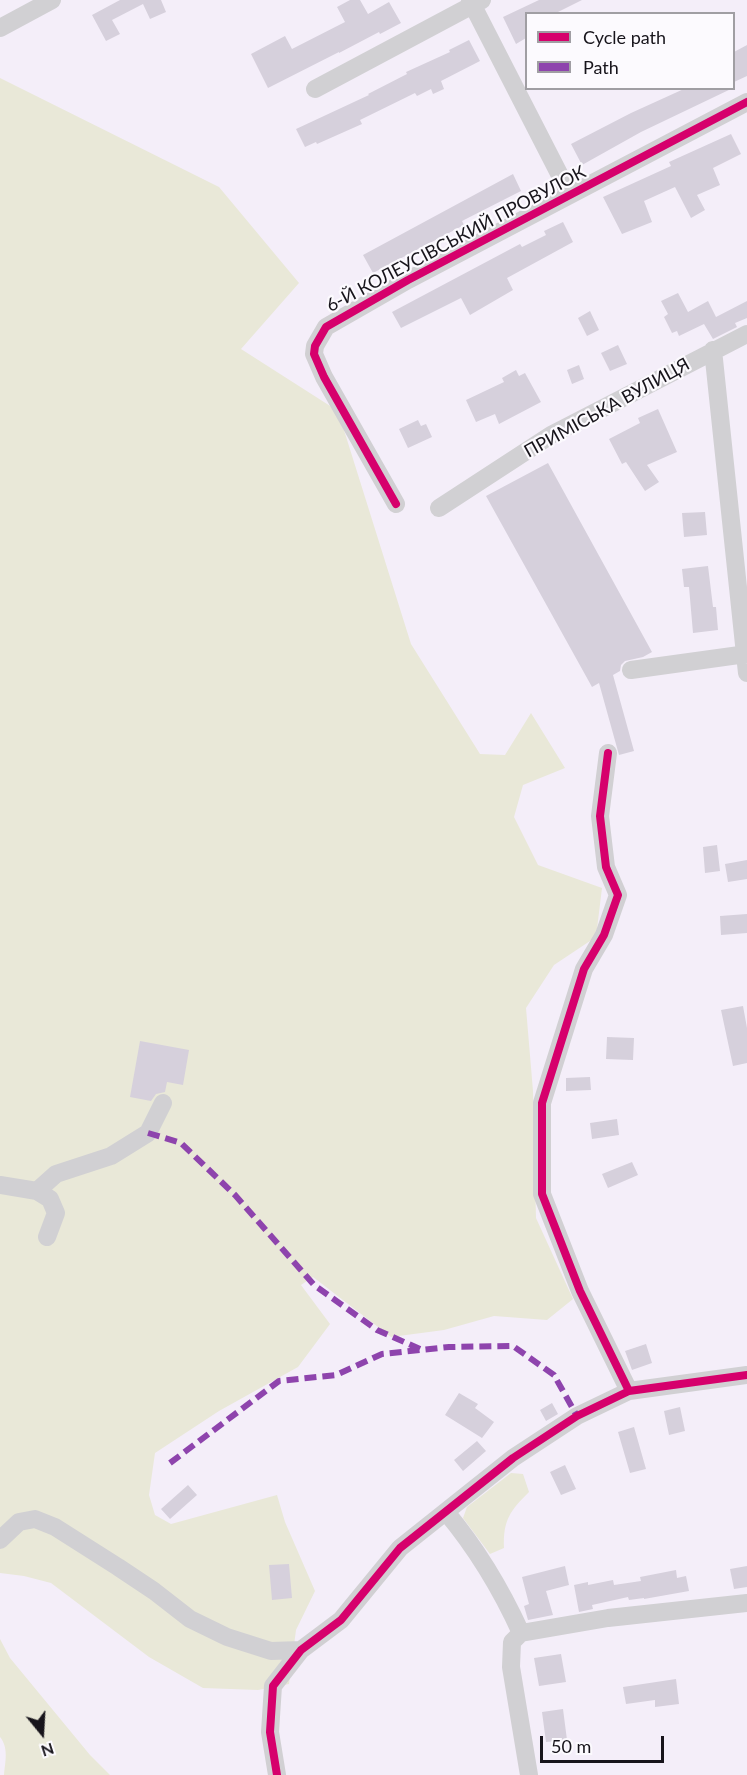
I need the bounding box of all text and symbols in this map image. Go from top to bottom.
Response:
legend [525,12,735,90]
text: Cycle path [583,26,666,48]
text: Path [583,56,619,78]
street label: 6-Й КОЛЕУСІВСЬКИЙ ПРОВУЛОК [323,161,589,317]
street label: ПРИМІСЬКА ВУЛИЦЯ [521,354,693,462]
north arrow [12,1703,72,1763]
scale bar [543,1724,668,1762]
text: 50 m [551,1735,591,1757]
text: N [39,1740,57,1762]

